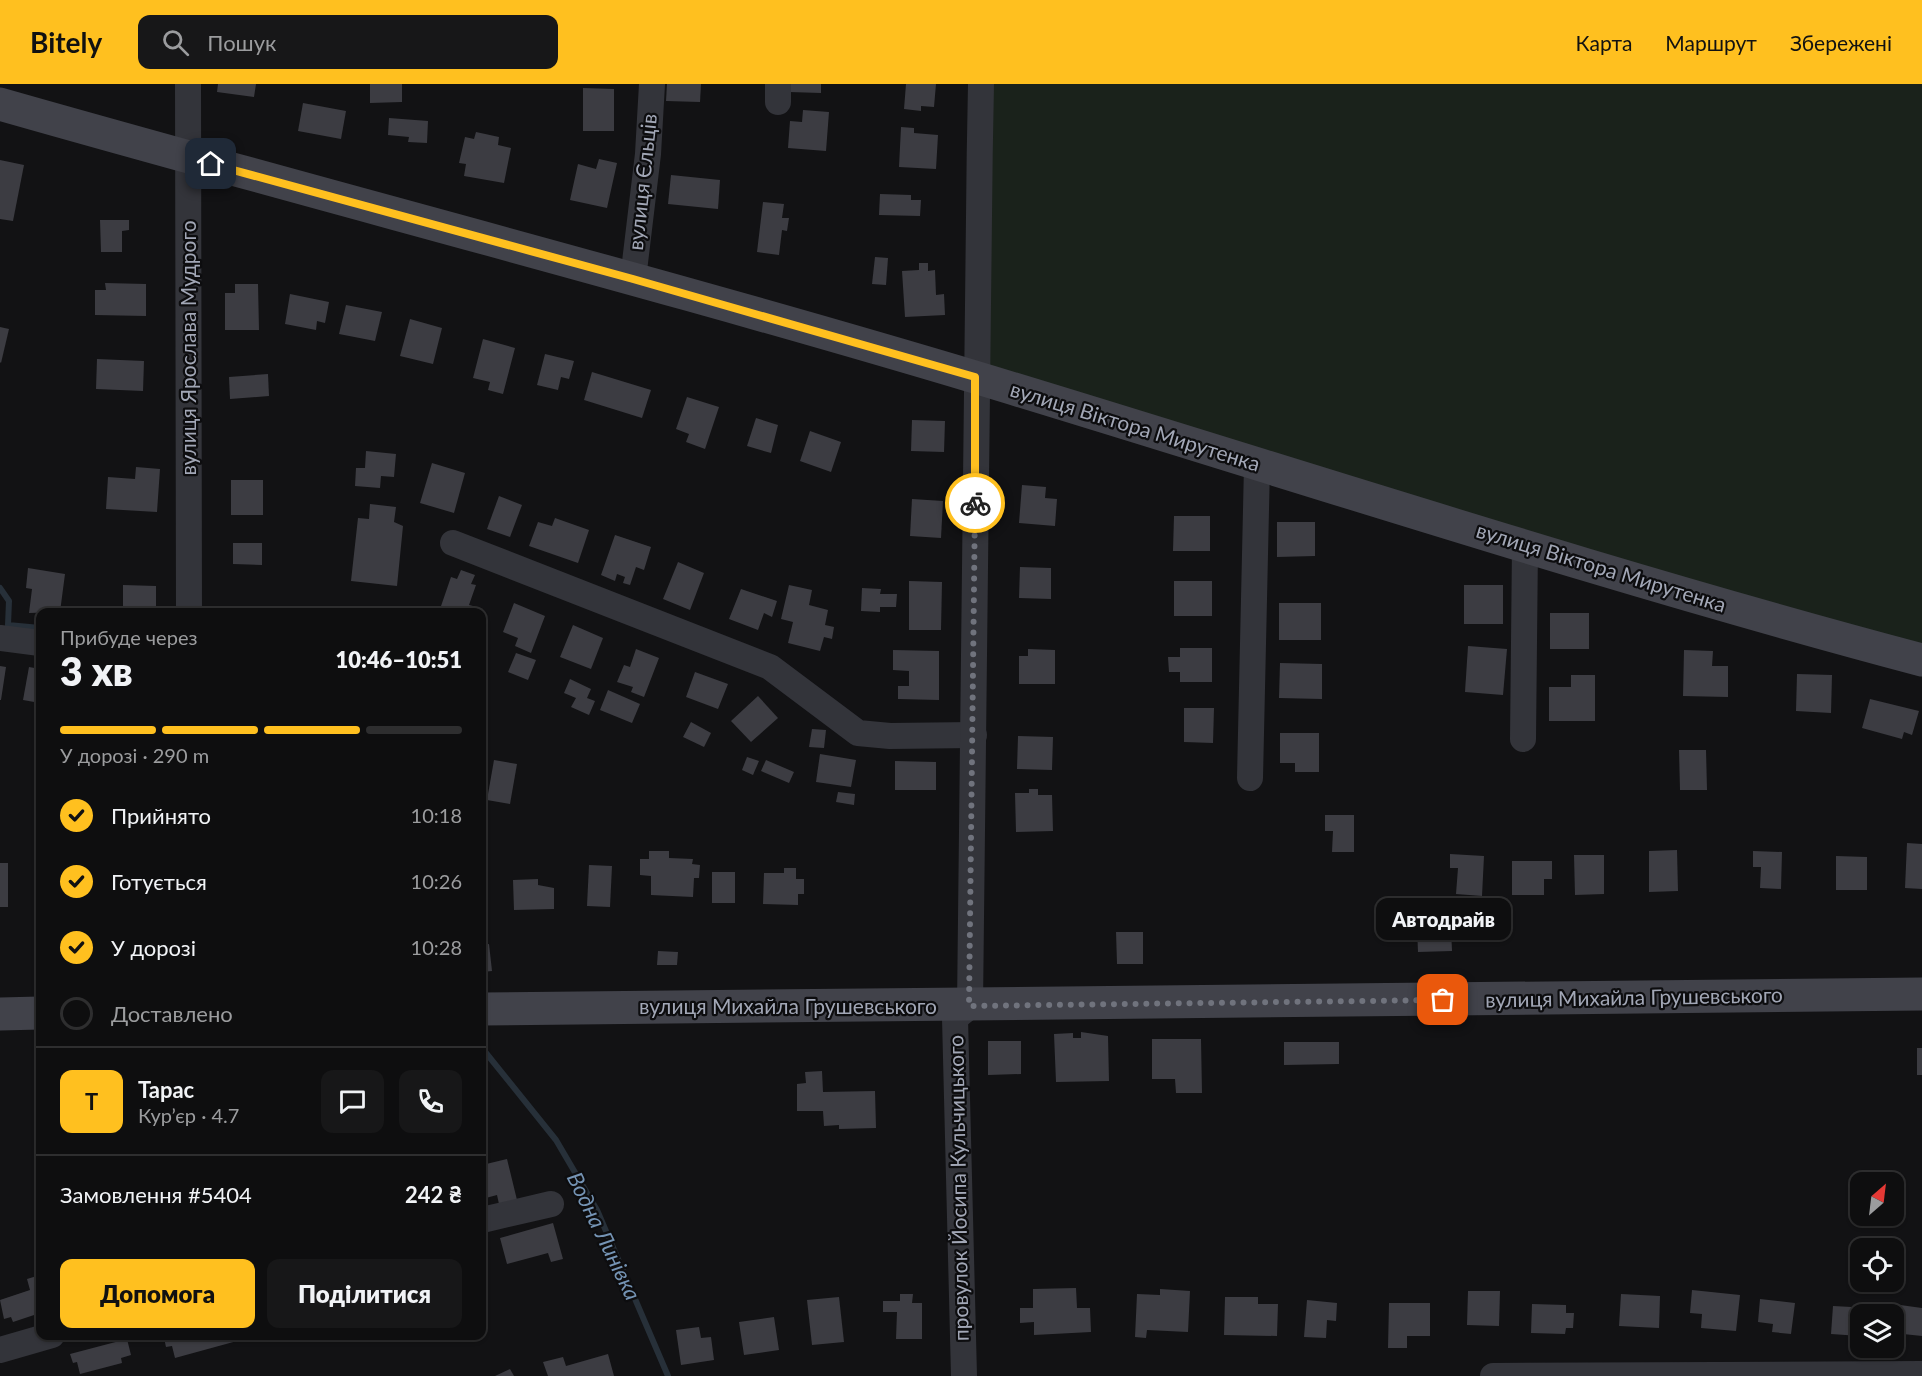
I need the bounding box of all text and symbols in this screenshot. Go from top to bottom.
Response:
search box [138,15,558,69]
text: Bitely [30,25,102,59]
icon: search [159,26,192,59]
text: Пошук [207,29,276,56]
text: Карта [1576,30,1632,55]
text: Маршрут [1665,30,1757,55]
text: Збережені [1790,30,1892,55]
street label: вулиця Єльців [622,112,661,252]
pin [185,138,236,189]
icon: home [194,147,227,180]
street label: вулиця Ярослава Мудрого [175,220,200,476]
street label: вулиця Віктора Мирутенка [1008,376,1263,476]
courier [945,473,1005,533]
icon: bike [959,487,992,520]
street label: вулиця Віктора Мирутенка [1474,517,1729,617]
text: Прибуде через [60,625,197,649]
text: 10:46–10:51 [336,646,462,673]
text: 3 хв [60,648,133,694]
text: У дорозі · 290 m [60,743,209,767]
icon: check [60,799,93,832]
text: Прийнято [111,802,211,829]
text: 10:18 [411,803,462,827]
icon: check [60,865,93,898]
text: Готується [111,868,207,895]
text: 10:26 [411,869,462,893]
callout: Автодрайв [1376,898,1510,940]
text: Автодрайв [1392,907,1495,931]
icon: check [60,931,93,964]
text: У дорозі [111,934,196,961]
text: 10:28 [411,935,462,959]
pin [1417,974,1468,1025]
street label: вулиця Михайла Грушевського [1485,981,1783,1012]
icon: bag [1426,983,1459,1016]
street label: вулиця Михайла Грушевського [639,993,937,1018]
text: Доставлено [111,1000,233,1027]
street label: провулок Йосипа Кульчицького [942,1035,973,1341]
button: chat [321,1070,384,1133]
button: phone [399,1070,462,1133]
text: Тарас [138,1076,194,1103]
text: Т [85,1088,98,1115]
text: Кур’єр · 4.7 [138,1103,239,1127]
water label: Водна Линівка [562,1167,647,1304]
north arrow [1850,1172,1904,1226]
map controls [1850,1172,1904,1358]
text: Замовлення #5404 [60,1181,252,1208]
text: 242 ₴ [405,1181,462,1208]
button: locate [1850,1238,1904,1292]
button: Допомога [60,1259,255,1328]
button: Поділитися [267,1259,462,1328]
button: layers [1850,1304,1904,1358]

